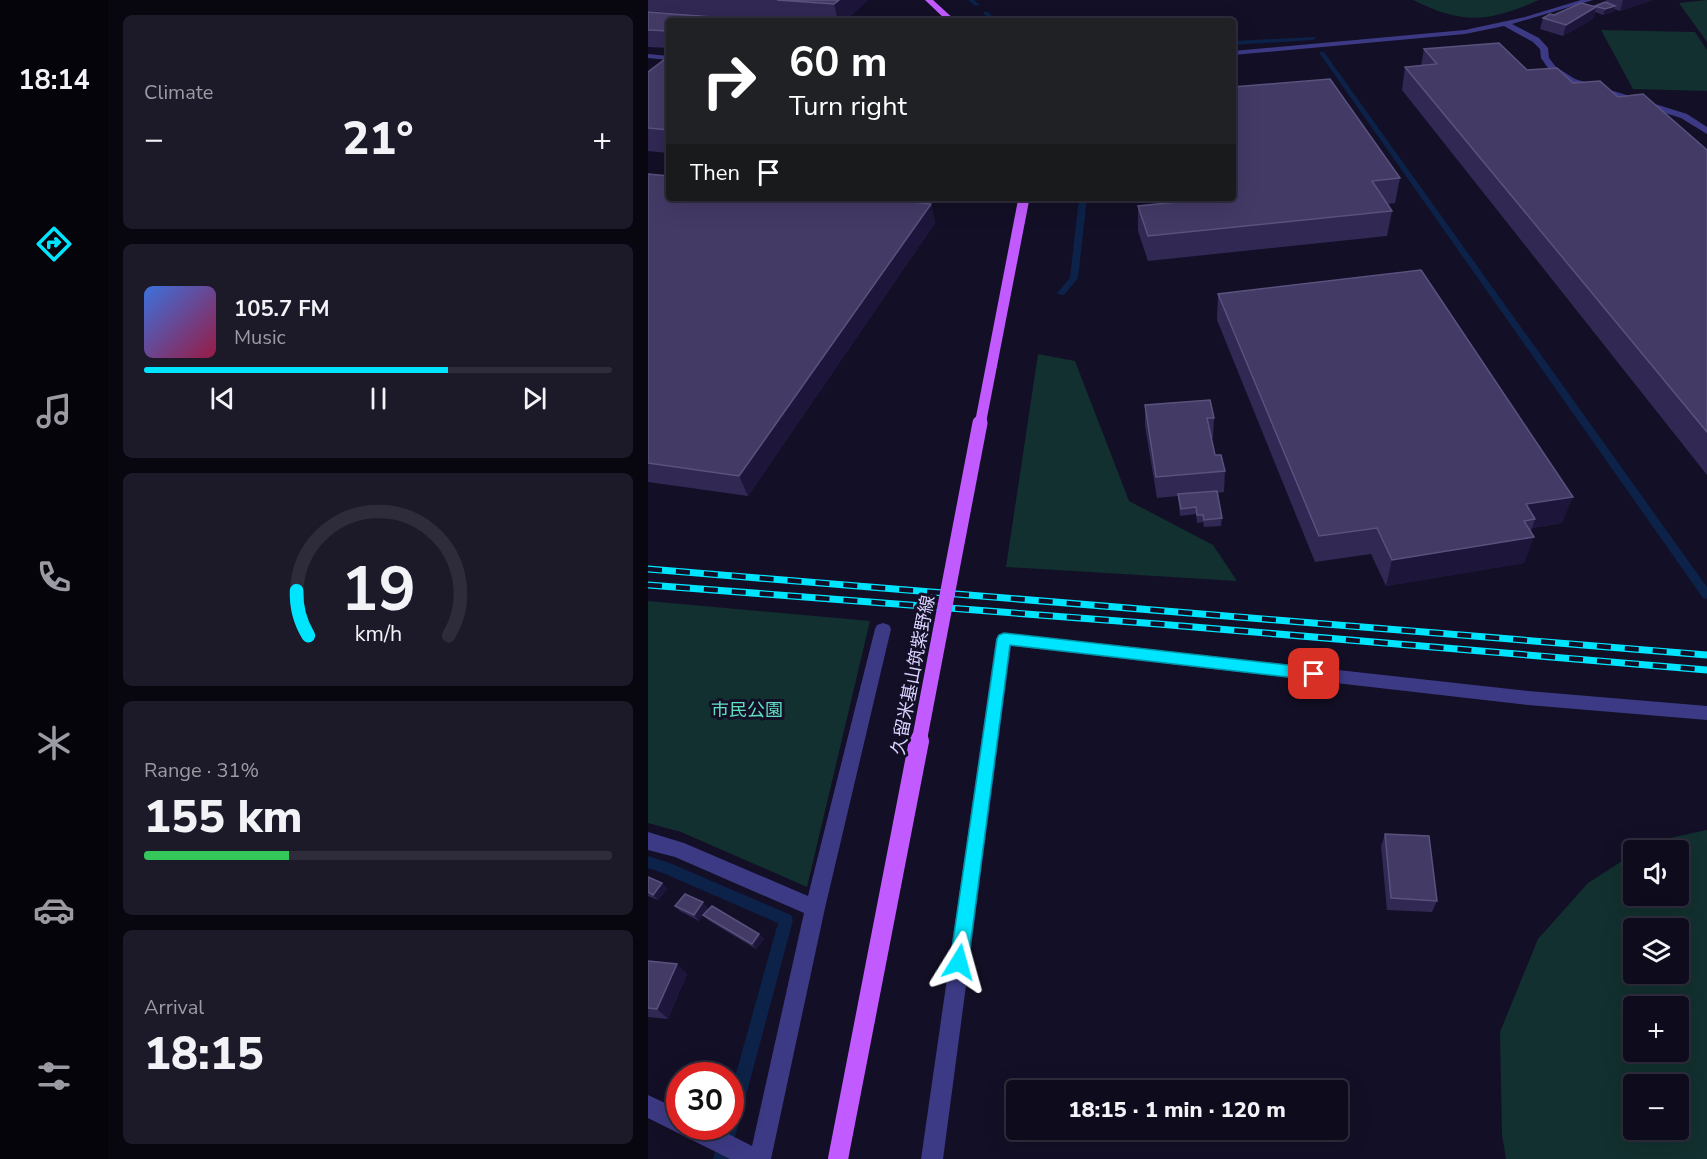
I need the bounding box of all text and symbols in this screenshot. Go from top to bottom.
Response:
text: 60 m [789,34,888,91]
icon: right [690,42,768,120]
text: 18:14 [18,62,90,99]
text: Climate [144,79,213,106]
text: Turn right [789,88,907,125]
text: 21° [342,109,414,170]
text: − [144,117,164,162]
text: + [592,117,612,162]
icon: arrive [752,156,785,189]
text: Then [690,158,740,188]
icon: directions [33,223,75,265]
text: 105.7 FM [234,294,330,324]
text: Music [234,324,286,351]
icon: previous [206,382,239,415]
icon: pause [362,382,395,415]
icon: next [518,382,551,415]
icon: music [33,390,75,432]
text: 19 [341,548,415,633]
icon: phone [33,556,75,598]
street label: 久留米基山筑紫野線 [886,593,940,757]
text: km/h [354,620,402,650]
pin [1288,648,1339,699]
icon: arrive [1297,657,1330,690]
park label: 市民公園 [711,698,783,722]
icon: climate [33,722,75,764]
text: Range · 31% [144,757,259,784]
text: 155 km [144,787,303,848]
map controls [1623,840,1689,1140]
button: sound [1623,840,1689,906]
icon: car [33,889,75,931]
button: layers [1623,918,1689,984]
position arrow [927,930,991,994]
text: Arrival [144,994,204,1021]
button: + [1623,996,1689,1062]
text: 18:15 [144,1024,264,1085]
icon: filters [33,1055,75,1097]
speed limit sign: 30 [666,1062,744,1140]
button: − [1623,1074,1689,1140]
text: 18:15 · 1 min · 120 m [1068,1095,1286,1125]

